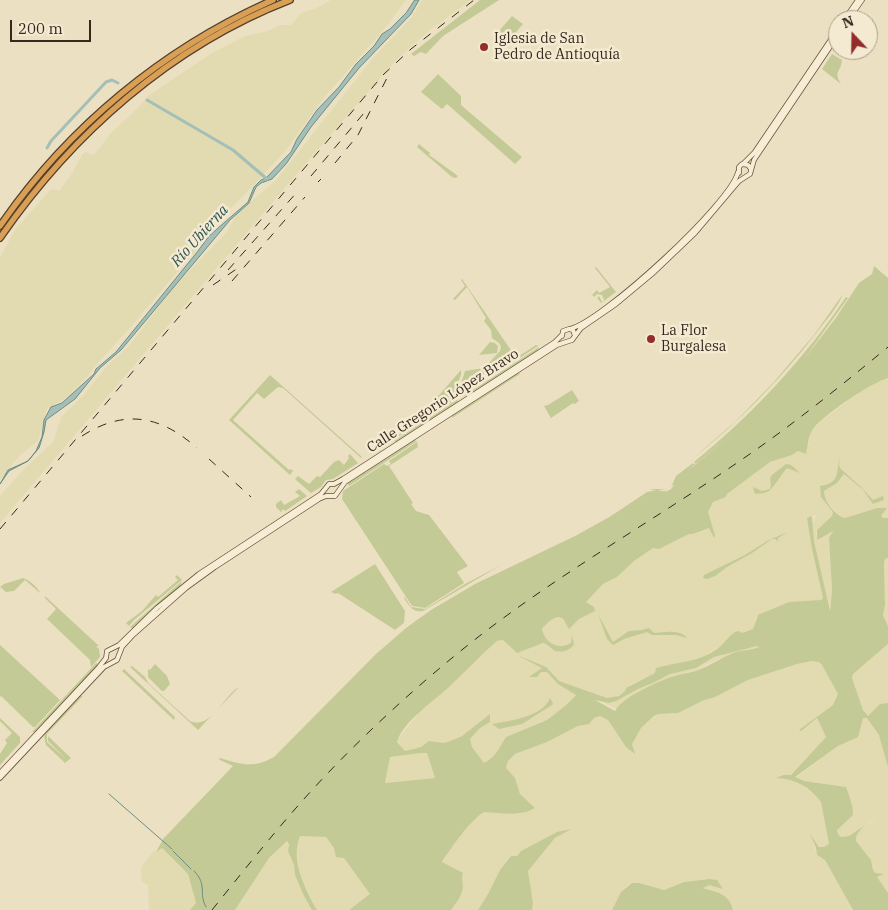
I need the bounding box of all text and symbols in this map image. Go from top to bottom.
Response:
scale bar [12,10,94,42]
north arrow [828,10,878,60]
text: N [840,12,856,32]
text: 200 m [18,19,63,38]
place label: Iglesia de San Pedro de Antioquía [494,31,620,64]
marker: Iglesia de San Pedro de Antioquía [478,41,490,53]
water label: Río Ubierna [168,201,232,271]
place label: La Flor Burgalesa [661,323,727,356]
marker: La Flor Burgalesa [645,333,657,345]
street label: Calle Gregorio López Bravo [364,346,522,456]

